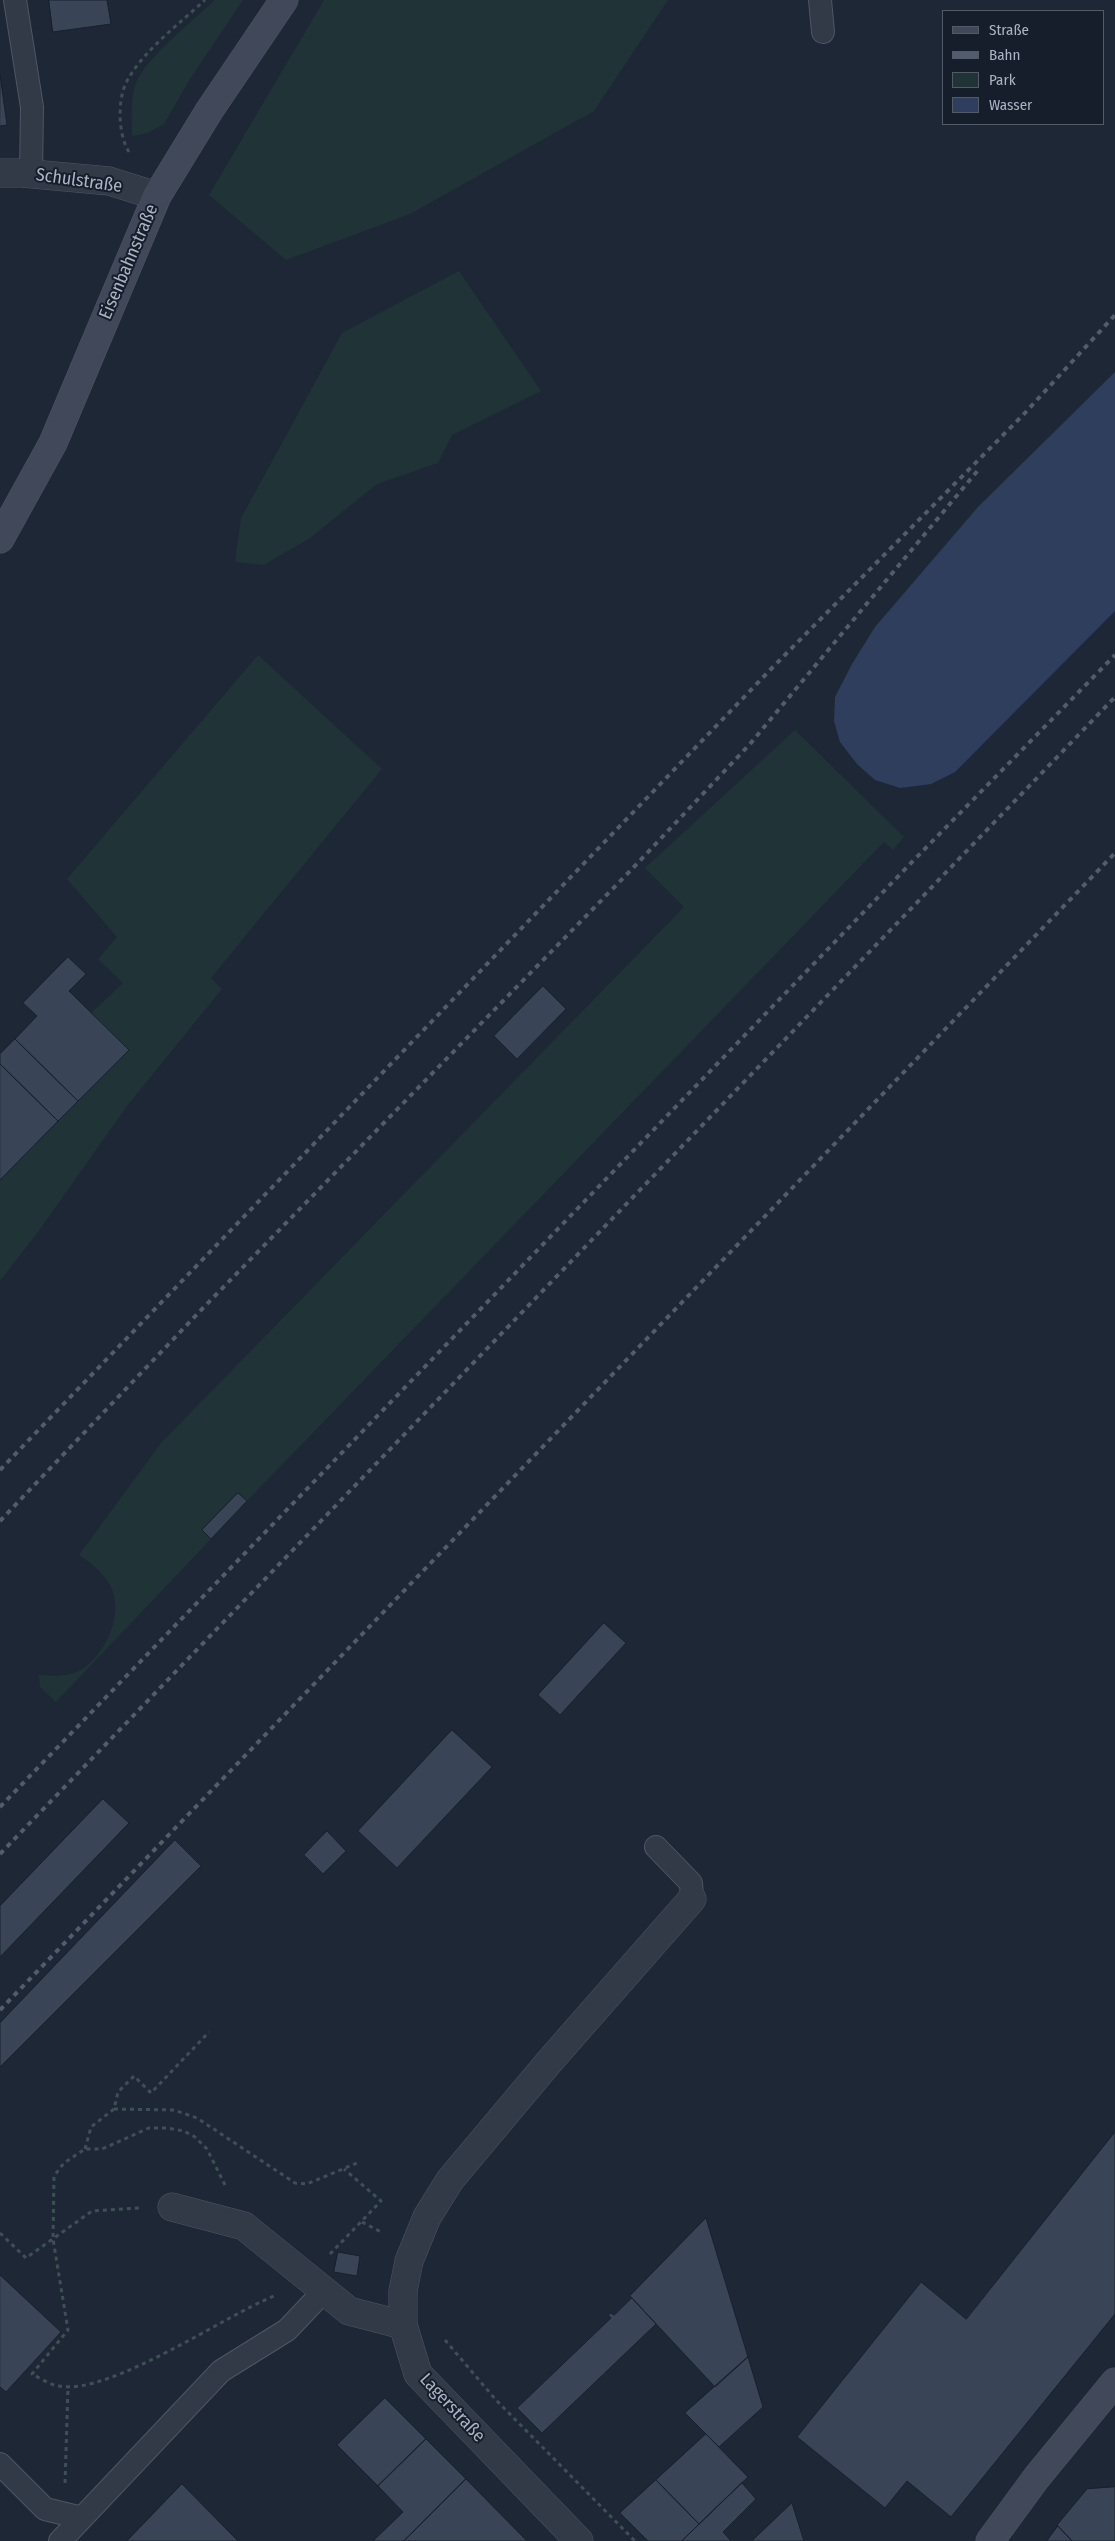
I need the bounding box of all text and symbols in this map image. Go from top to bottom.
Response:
legend [942,10,1105,125]
text: Straße [989,21,1029,39]
text: Bahn [989,46,1020,64]
text: Park [989,71,1016,89]
text: Wasser [989,96,1032,114]
street label: Schulstraße [34,164,124,198]
street label: Eisenbahnstraße [95,201,163,323]
street label: Lagerstraße [415,2369,489,2447]

